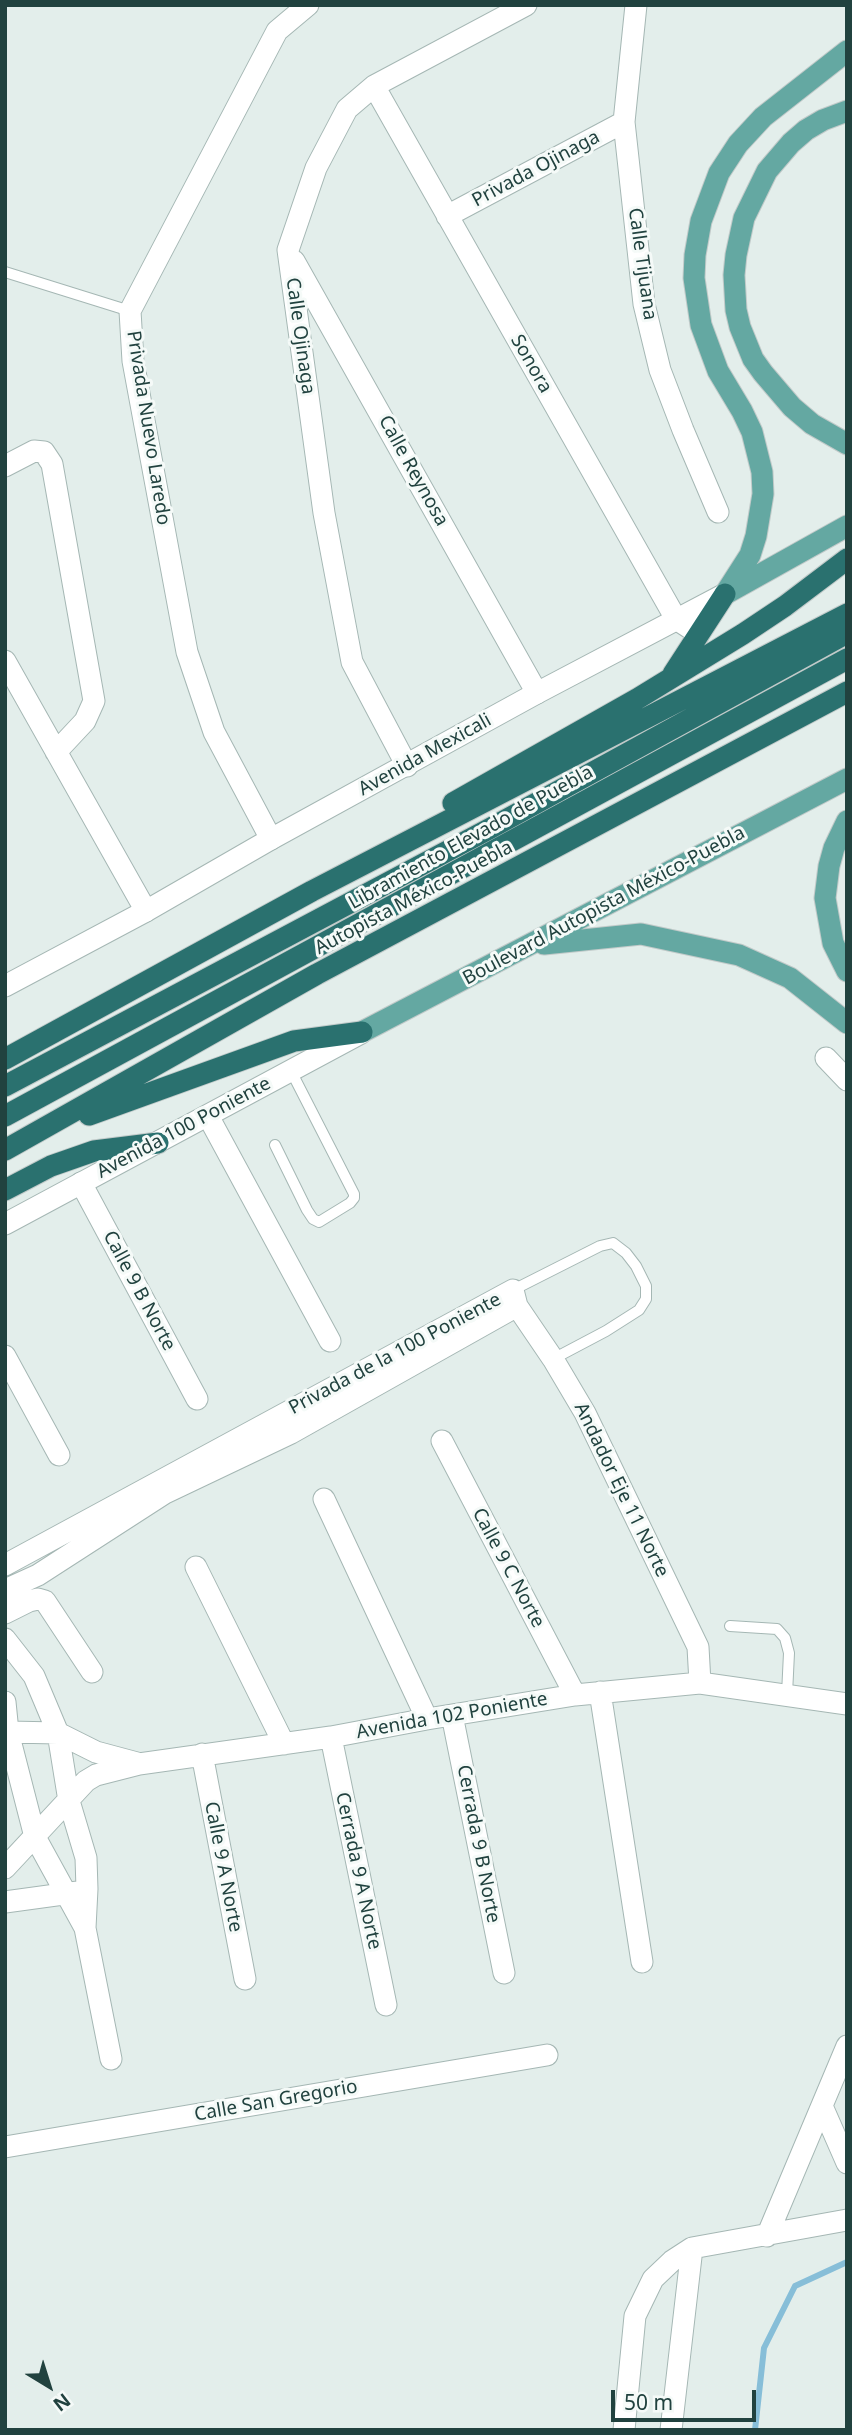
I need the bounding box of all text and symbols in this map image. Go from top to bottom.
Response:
street label: Privada Ojinaga [468,126,604,212]
street label: Calle Tijuana [623,206,661,322]
street label: Calle Ojinaga [281,276,319,396]
street label: Privada Nuevo Laredo [121,329,175,527]
street label: Sonora [505,331,557,397]
street label: Calle Reynosa [373,412,453,530]
street label: Avenida Mexicali [355,709,495,801]
street label: Libramiento Elevado de Puebla [345,761,597,915]
street label: Boulevard Autopista México-Puebla [459,822,749,990]
street label: Autopista México-Puebla [311,836,517,960]
street label: Avenida 100 Poniente [93,1072,275,1184]
street label: Calle 9 B Norte [98,1227,180,1355]
street label: Privada de la 100 Poniente [285,1288,505,1420]
street label: Andador Eje 11 Norte [569,1399,673,1581]
street label: Calle 9 C Norte [467,1504,549,1632]
street label: Avenida 102 Poniente [355,1688,549,1744]
street label: Cerrada 9 B Norte [452,1763,504,1925]
street label: Cerrada 9 A Norte [330,1790,386,1952]
street label: Calle 9 A Norte [199,1800,247,1934]
street label: Calle San Gregorio [193,2075,359,2127]
north arrow [14,2351,84,2421]
scale bar [614,2376,759,2420]
text: N [48,2388,76,2418]
text: 50 m [624,2388,673,2416]

